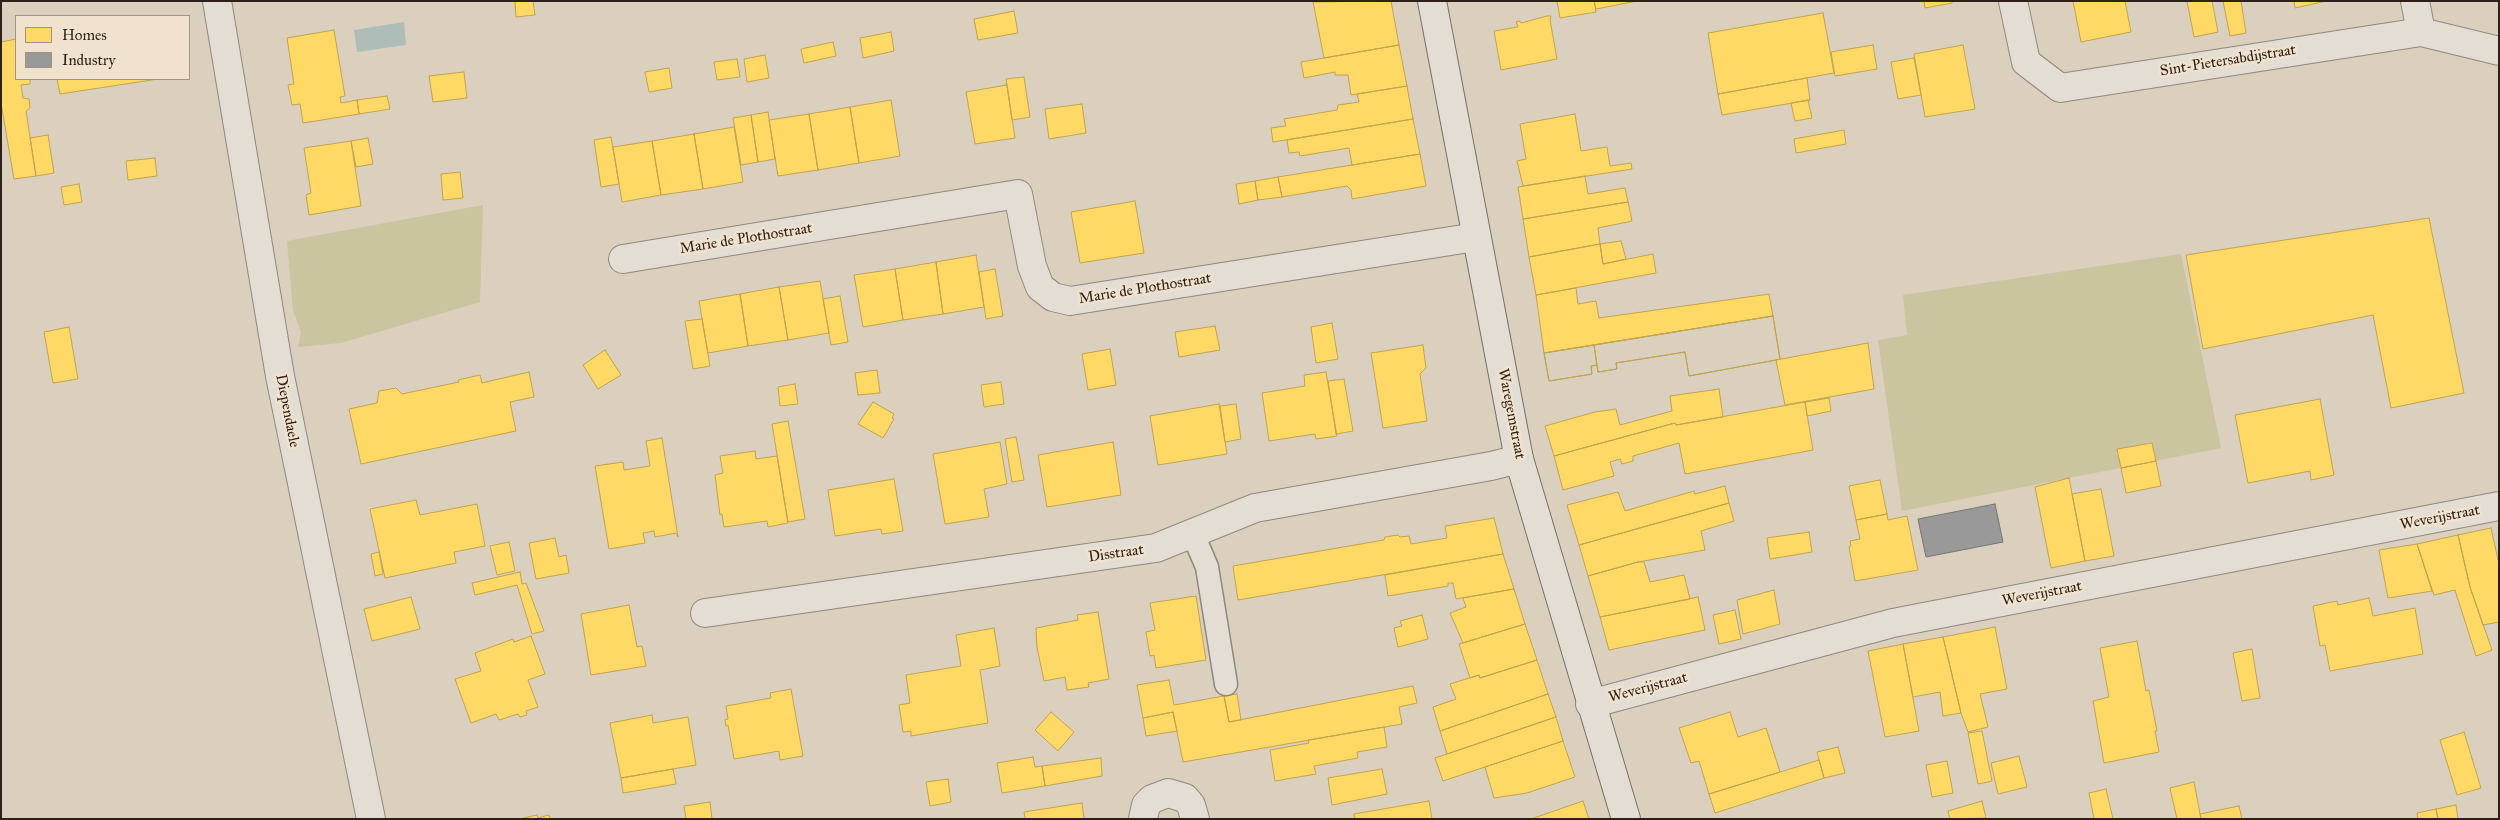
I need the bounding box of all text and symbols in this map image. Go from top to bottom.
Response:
legend [15,15,190,80]
text: Homes [62,26,107,44]
street label: Sint-Pietersabdijstraat [2159,41,2297,81]
text: Industry [62,51,116,69]
street label: Marie de Plothostraat [678,220,814,258]
street label: Marie de Plothostraat [1077,270,1213,308]
street label: Waregemstraat [1493,367,1529,461]
street label: Diependaele [271,373,303,449]
street label: Weverijstraat [2399,501,2481,535]
street label: Disstraat [1087,541,1145,567]
street label: Weverijstraat [2001,577,2083,611]
street label: Weverijstraat [1607,669,1689,707]

